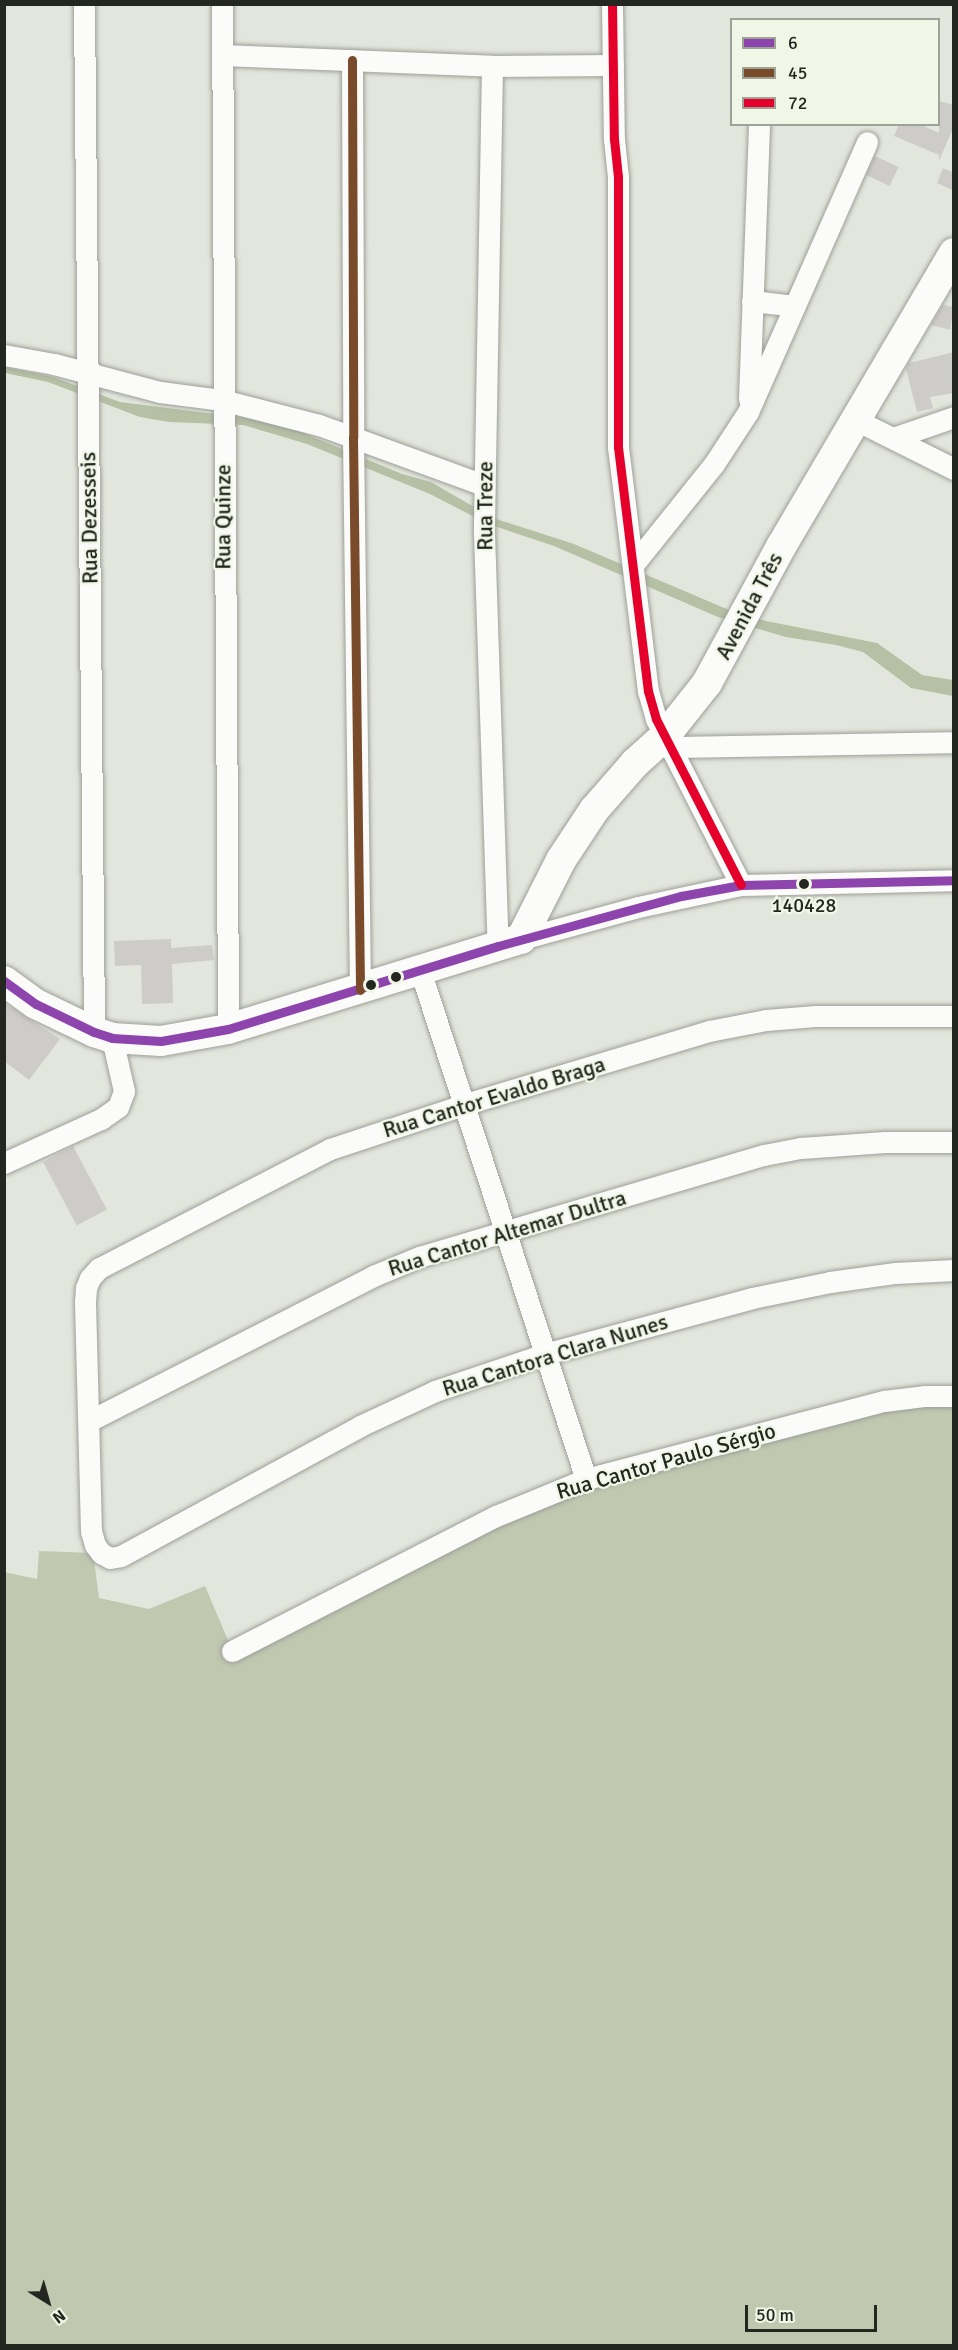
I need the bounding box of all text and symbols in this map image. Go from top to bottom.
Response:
legend [730,18,940,126]
text: 6 [788,32,798,54]
text: 45 [788,62,807,84]
text: 72 [788,92,807,114]
street label: Rua Dezesseis [75,452,103,584]
street label: Rua Treze [472,461,498,551]
street label: Rua Quinze [210,464,236,570]
street label: Avenida Três [710,548,788,664]
marker: 140428 [798,878,810,890]
place label: 140428 [772,893,836,917]
unlabelled marker [390,971,402,983]
unlabelled marker [365,979,377,991]
street label: Rua Cantor Evaldo Braga [380,1051,608,1143]
street label: Rua Cantor Altemar Dultra [385,1184,629,1282]
street label: Rua Cantora Clara Nunes [439,1308,671,1402]
street label: Rua Cantor Paulo Sérgio [553,1417,779,1505]
north arrow [18,2272,78,2332]
scale bar [748,2293,880,2331]
text: 50 m [756,2304,794,2326]
text: N [48,2305,69,2328]

